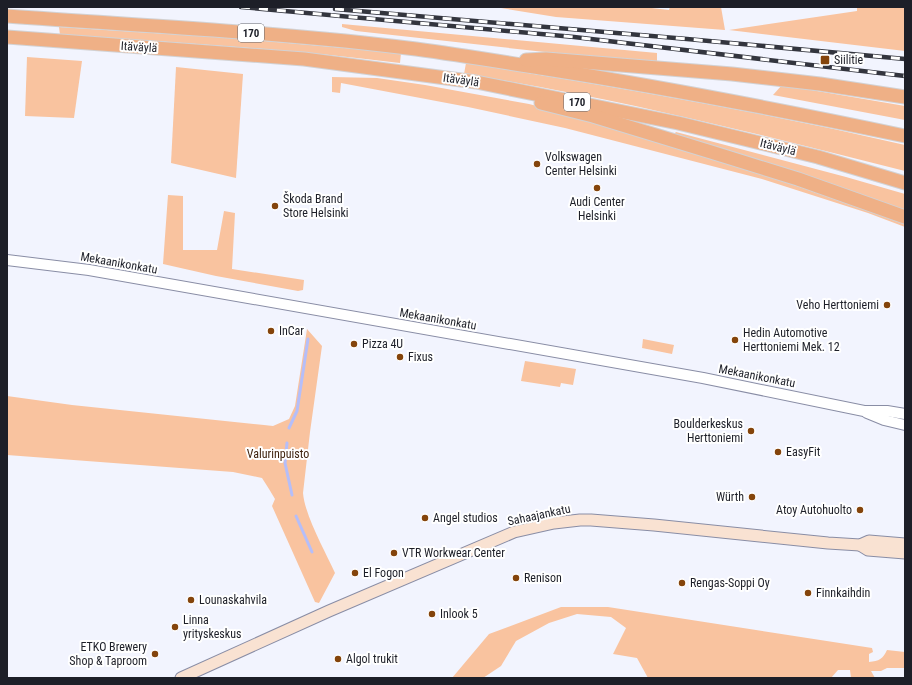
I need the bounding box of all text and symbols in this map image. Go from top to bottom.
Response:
road number: 170 [238,24,264,42]
street label: Itäväylä [120,39,158,55]
place label: Siilitie [834,53,864,67]
marker: Siilitie [819,54,831,66]
street label: Itäväylä [442,71,480,90]
road number: 170 [564,93,590,111]
street label: Itäväylä [759,136,798,158]
place label: Volkswagen Center Helsinki [545,150,617,178]
marker: Volkswagen Center Helsinki [532,159,542,169]
marker: Audi Center Helsinki [592,183,602,193]
place label: Škoda Brand Store Helsinki [283,191,349,220]
place label: Audi Center Helsinki [569,195,625,223]
marker: Škoda Brand Store Helsinki [270,201,280,211]
street label: Mekaanikonkatu [79,249,159,277]
place label: Veho Herttoniemi [796,298,879,312]
marker: Veho Herttoniemi [882,300,892,310]
street label: Mekaanikonkatu [398,305,478,333]
place label: InCar [279,324,304,338]
marker: InCar [266,326,276,336]
place label: Hedin Automotive Herttoniemi Mek. 12 [743,326,840,354]
marker: Hedin Automotive Herttoniemi Mek. 12 [730,335,740,345]
place label: Pizza 4U [362,337,403,351]
marker: Pizza 4U [349,339,359,349]
place label: Fixus [408,350,433,364]
marker: Fixus [395,352,405,362]
street label: Mekaanikonkatu [717,362,797,390]
place label: Boulderkeskus Herttoniemi [674,417,743,445]
marker: Boulderkeskus Herttoniemi [746,426,756,436]
place label: EasyFit [786,445,821,459]
park label: Valurinpuisto [247,447,309,461]
marker: EasyFit [773,447,783,457]
place label: Würth [716,490,744,504]
marker: Würth [747,492,757,502]
street label: Sahaajankatu [506,501,572,529]
place label: Atoy Autohuolto [776,503,852,517]
marker: Atoy Autohuolto [855,505,865,515]
place label: Angel studios [433,511,498,525]
marker: Angel studios [420,513,430,523]
place label: VTR Workwear Center [402,546,505,560]
marker: VTR Workwear Center [389,548,399,558]
place label: El Fogon [363,566,404,580]
marker: El Fogon [350,568,360,578]
place label: Renison [524,571,562,585]
marker: Renison [511,573,521,583]
place label: Rengas-Soppi Oy [690,576,770,590]
marker: Rengas-Soppi Oy [677,578,687,588]
place label: Finnkaihdin [816,586,871,600]
marker: Finnkaihdin [803,588,813,598]
place label: Lounaskahvila [199,593,267,607]
marker: Lounaskahvila [186,595,196,605]
place label: Inlook 5 [440,607,478,621]
marker: Inlook 5 [427,609,437,619]
place label: Linna yrityskeskus [183,613,242,641]
marker: Linna yrityskeskus [170,622,180,632]
place label: ETKO Brewery Shop & Taproom [69,640,147,668]
marker: ETKO Brewery Shop & Taproom [150,649,160,659]
place label: Algol trukit [346,652,398,666]
marker: Algol trukit [333,654,343,664]

